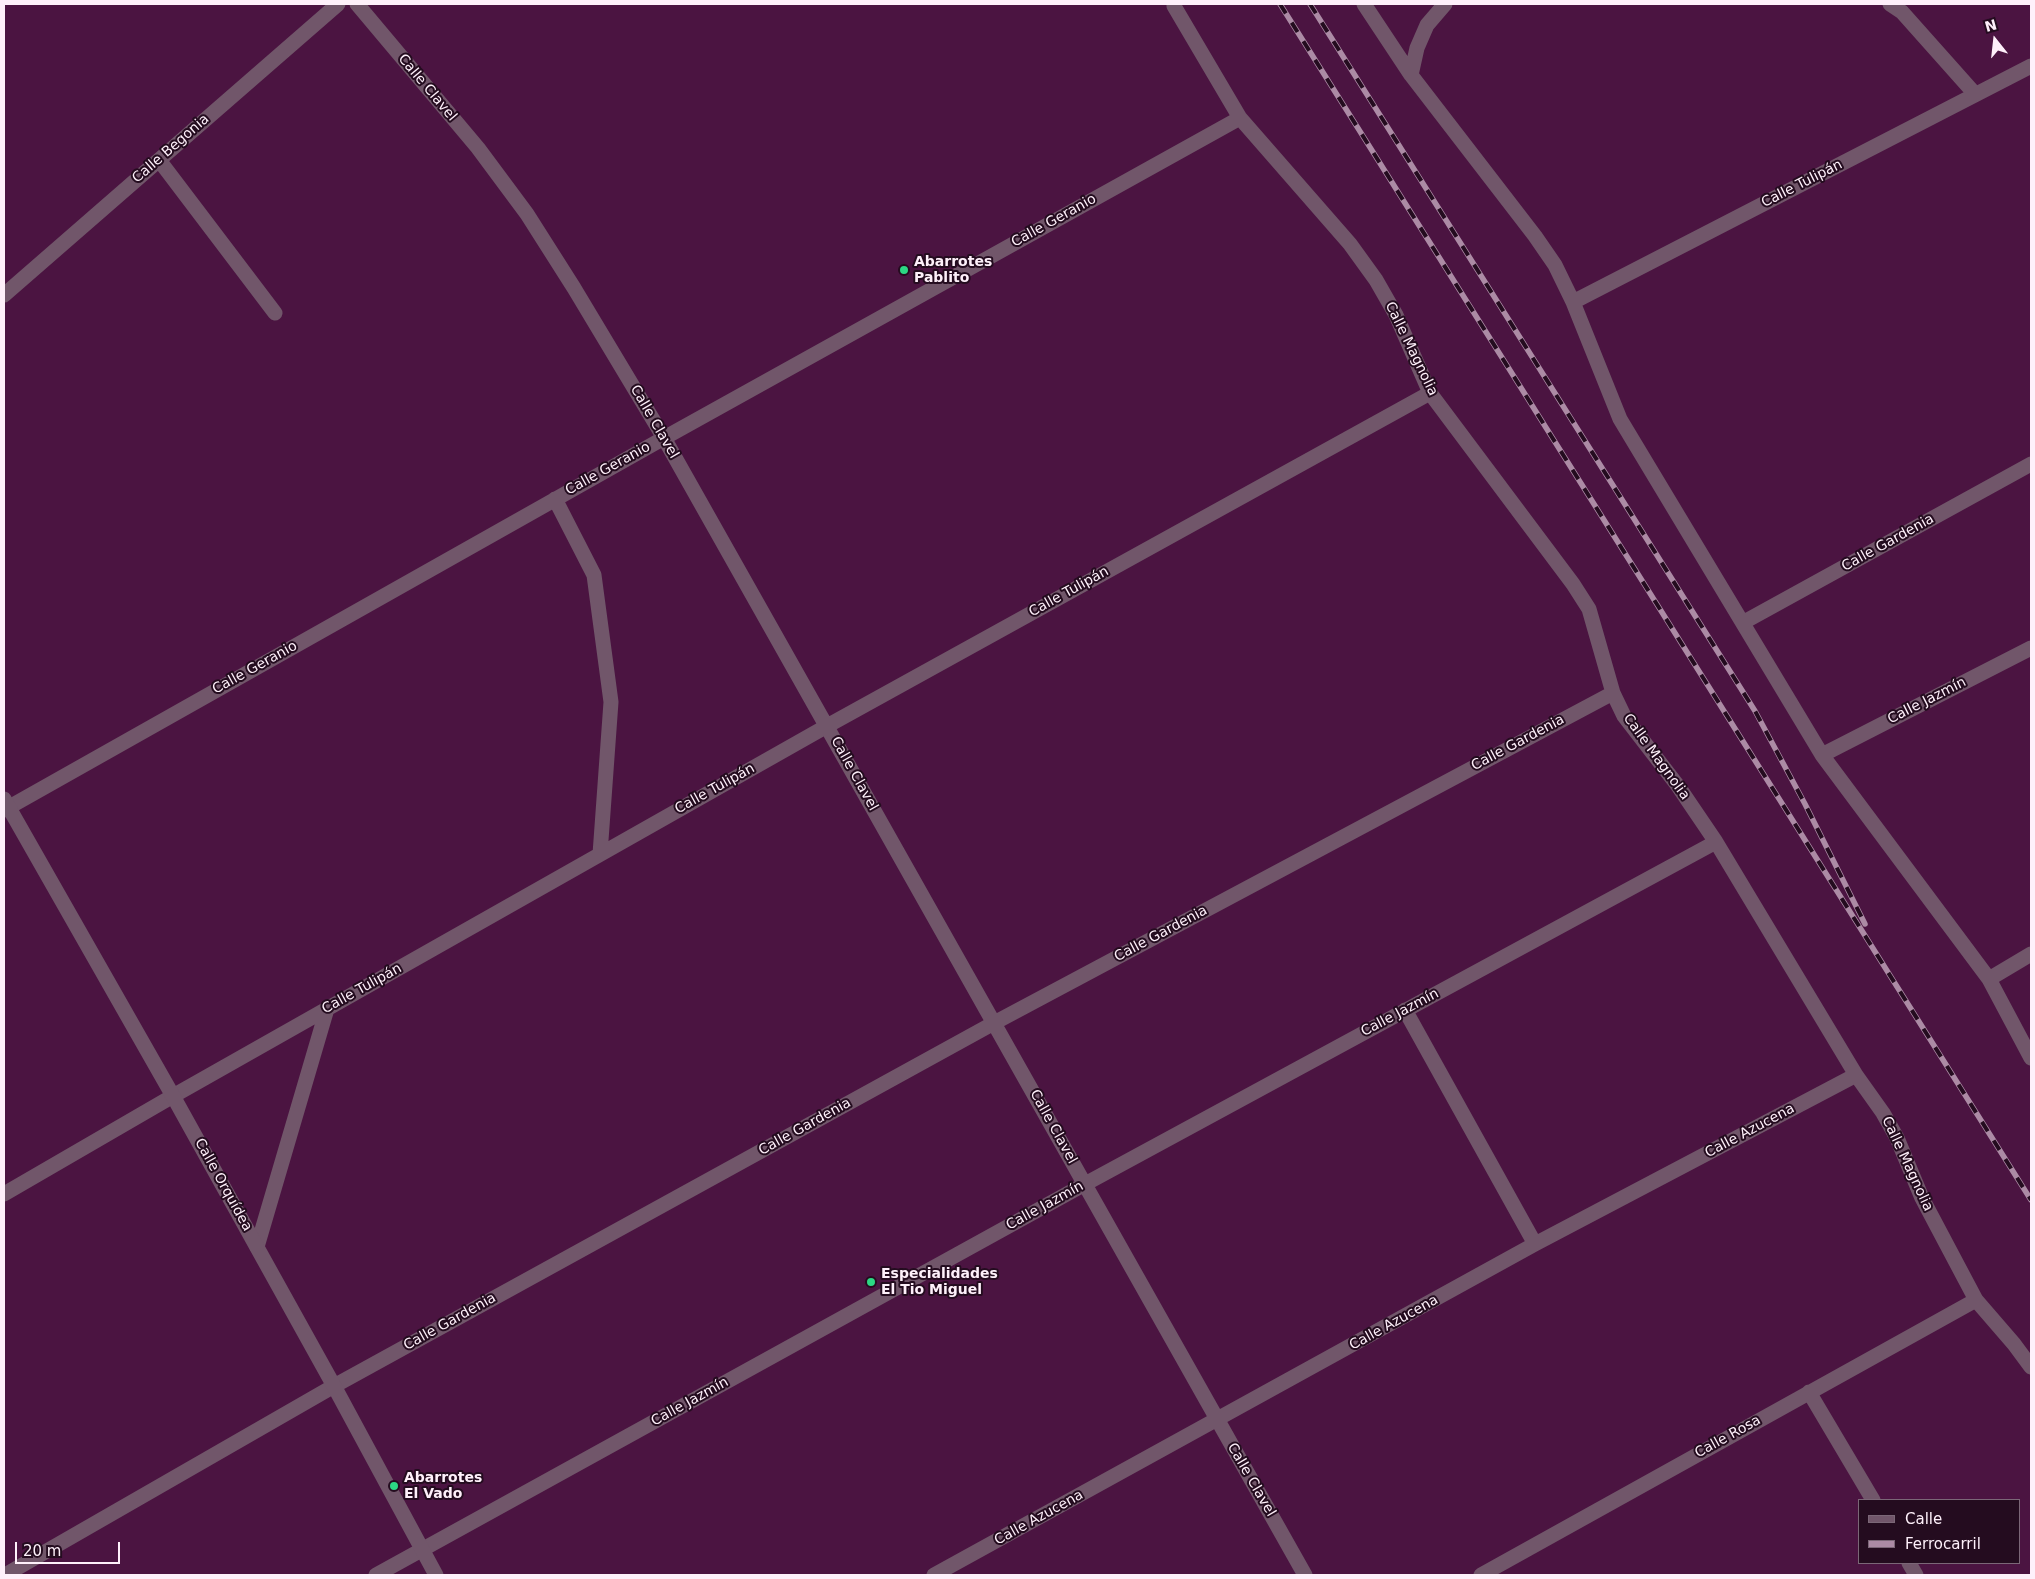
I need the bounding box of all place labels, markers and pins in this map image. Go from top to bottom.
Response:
place label: Abarrotes Pablito [914,254,992,286]
marker: Abarrotes Pablito [898,264,910,276]
place label: Especialidades El Tio Miguel [881,1266,998,1298]
marker: Especialidades El Tio Miguel [865,1276,877,1288]
place label: Abarrotes El Vado [404,1470,482,1502]
marker: Abarrotes El Vado [388,1480,400,1492]

